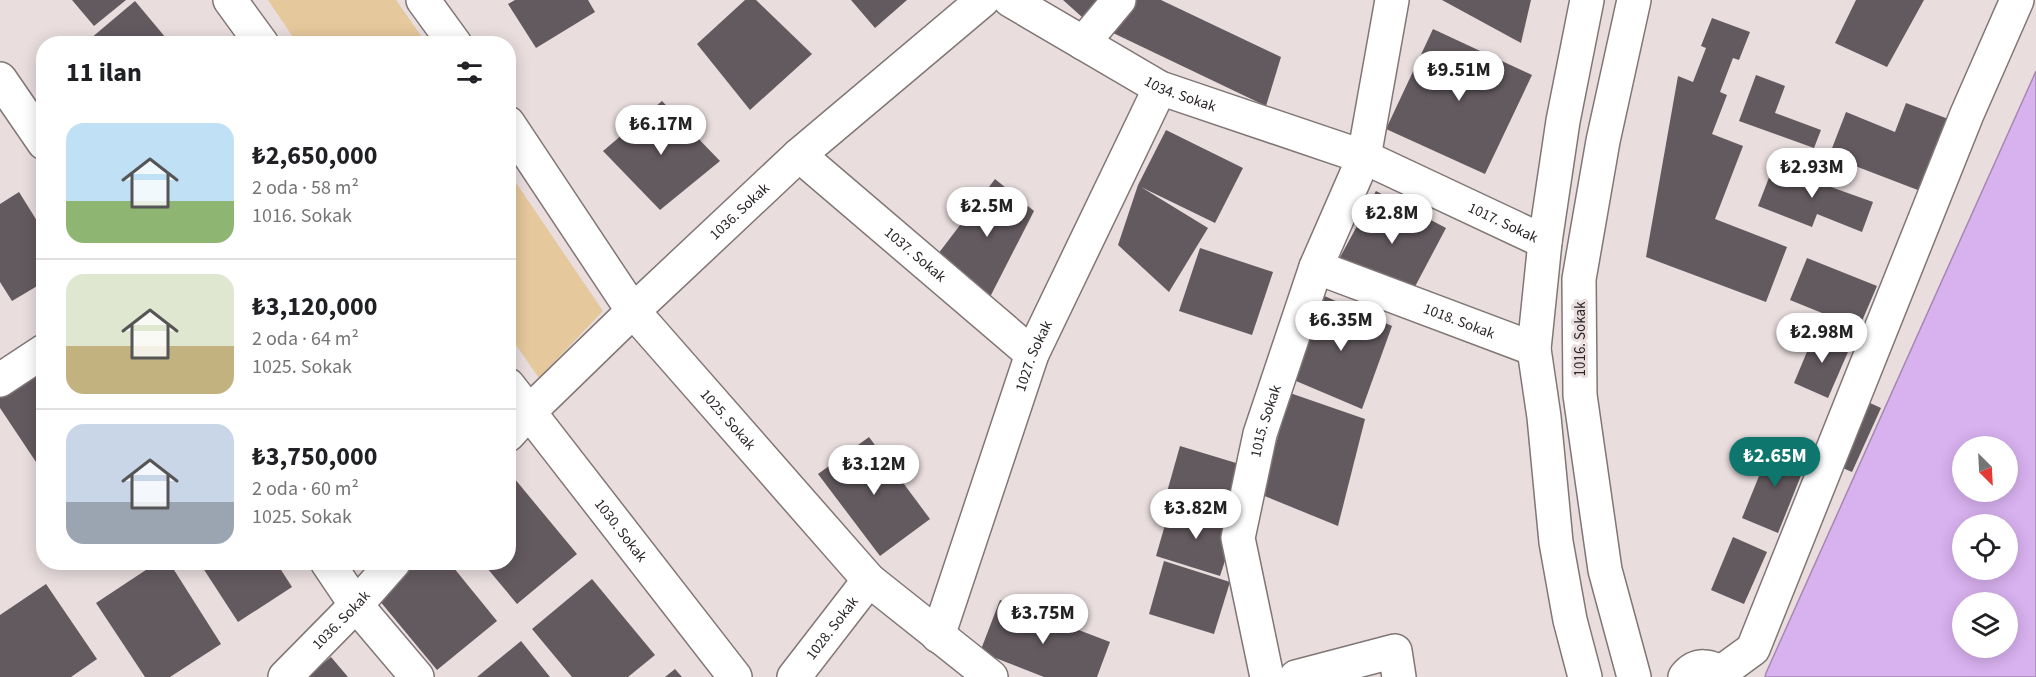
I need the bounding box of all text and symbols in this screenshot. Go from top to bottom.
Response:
pin: ₺9.51M [1410,51,1508,102]
text: 11 ilan [66,54,142,91]
icon: filters [453,56,486,89]
text: ₺9.51M [1427,56,1491,84]
street label: 1034. Sokak [1141,71,1219,117]
pin: ₺6.17M [612,105,710,156]
text: ₺6.17M [629,110,693,138]
text: ₺2,650,000 [252,137,377,174]
icon: home [114,147,186,219]
pin: ₺2.93M [1763,148,1861,199]
text: ₺2.93M [1780,153,1844,181]
text: 2 oda · 58 m² [252,174,359,202]
street label: 1036. Sokak [705,177,774,244]
pin: ₺2.5M [945,187,1029,238]
text: ₺2.5M [961,192,1013,220]
pin: ₺2.8M [1350,194,1434,245]
street label: 1017. Sokak [1465,197,1542,248]
text: ₺2.8M [1366,199,1418,227]
text: 1016. Sokak [252,202,352,230]
street label: 1037. Sokak [880,222,951,287]
text: ₺3,120,000 [252,288,377,325]
icon: home [114,298,186,370]
street label: 1018. Sokak [1420,298,1499,344]
pin: ₺6.35M [1292,301,1390,352]
street label: 1016. Sokak [1570,301,1591,376]
text: ₺6.35M [1309,306,1373,334]
pin: ₺2.98M [1773,313,1871,364]
street label: 1027. Sokak [1010,316,1057,394]
text: ₺2.98M [1790,318,1854,346]
text: 2 oda · 64 m² [252,325,359,353]
text: 1025. Sokak [252,353,352,381]
street label: 1015. Sokak [1245,382,1286,459]
street label: 1025. Sokak [695,384,761,455]
north arrow [1952,436,2018,502]
map controls [1952,436,2018,658]
pin: ₺2.65M [1726,437,1824,488]
text: ₺3,750,000 [252,438,377,475]
text: ₺2.65M [1743,442,1807,470]
pin: ₺3.12M [825,445,923,496]
icon: home [114,448,186,520]
text: ₺3.12M [842,450,906,478]
text: 2 oda · 60 m² [252,475,359,503]
pin: ₺3.82M [1147,489,1245,540]
street label: 1030. Sokak [590,494,653,567]
text: ₺3.82M [1164,494,1228,522]
text: 1025. Sokak [252,503,352,531]
button: locate [1952,514,2018,580]
street label: 1036. Sokak [307,585,375,654]
street label: 1028. Sokak [801,591,864,664]
button: layers [1952,592,2018,658]
pin: ₺3.75M [994,594,1092,645]
text: ₺3.75M [1011,599,1075,627]

